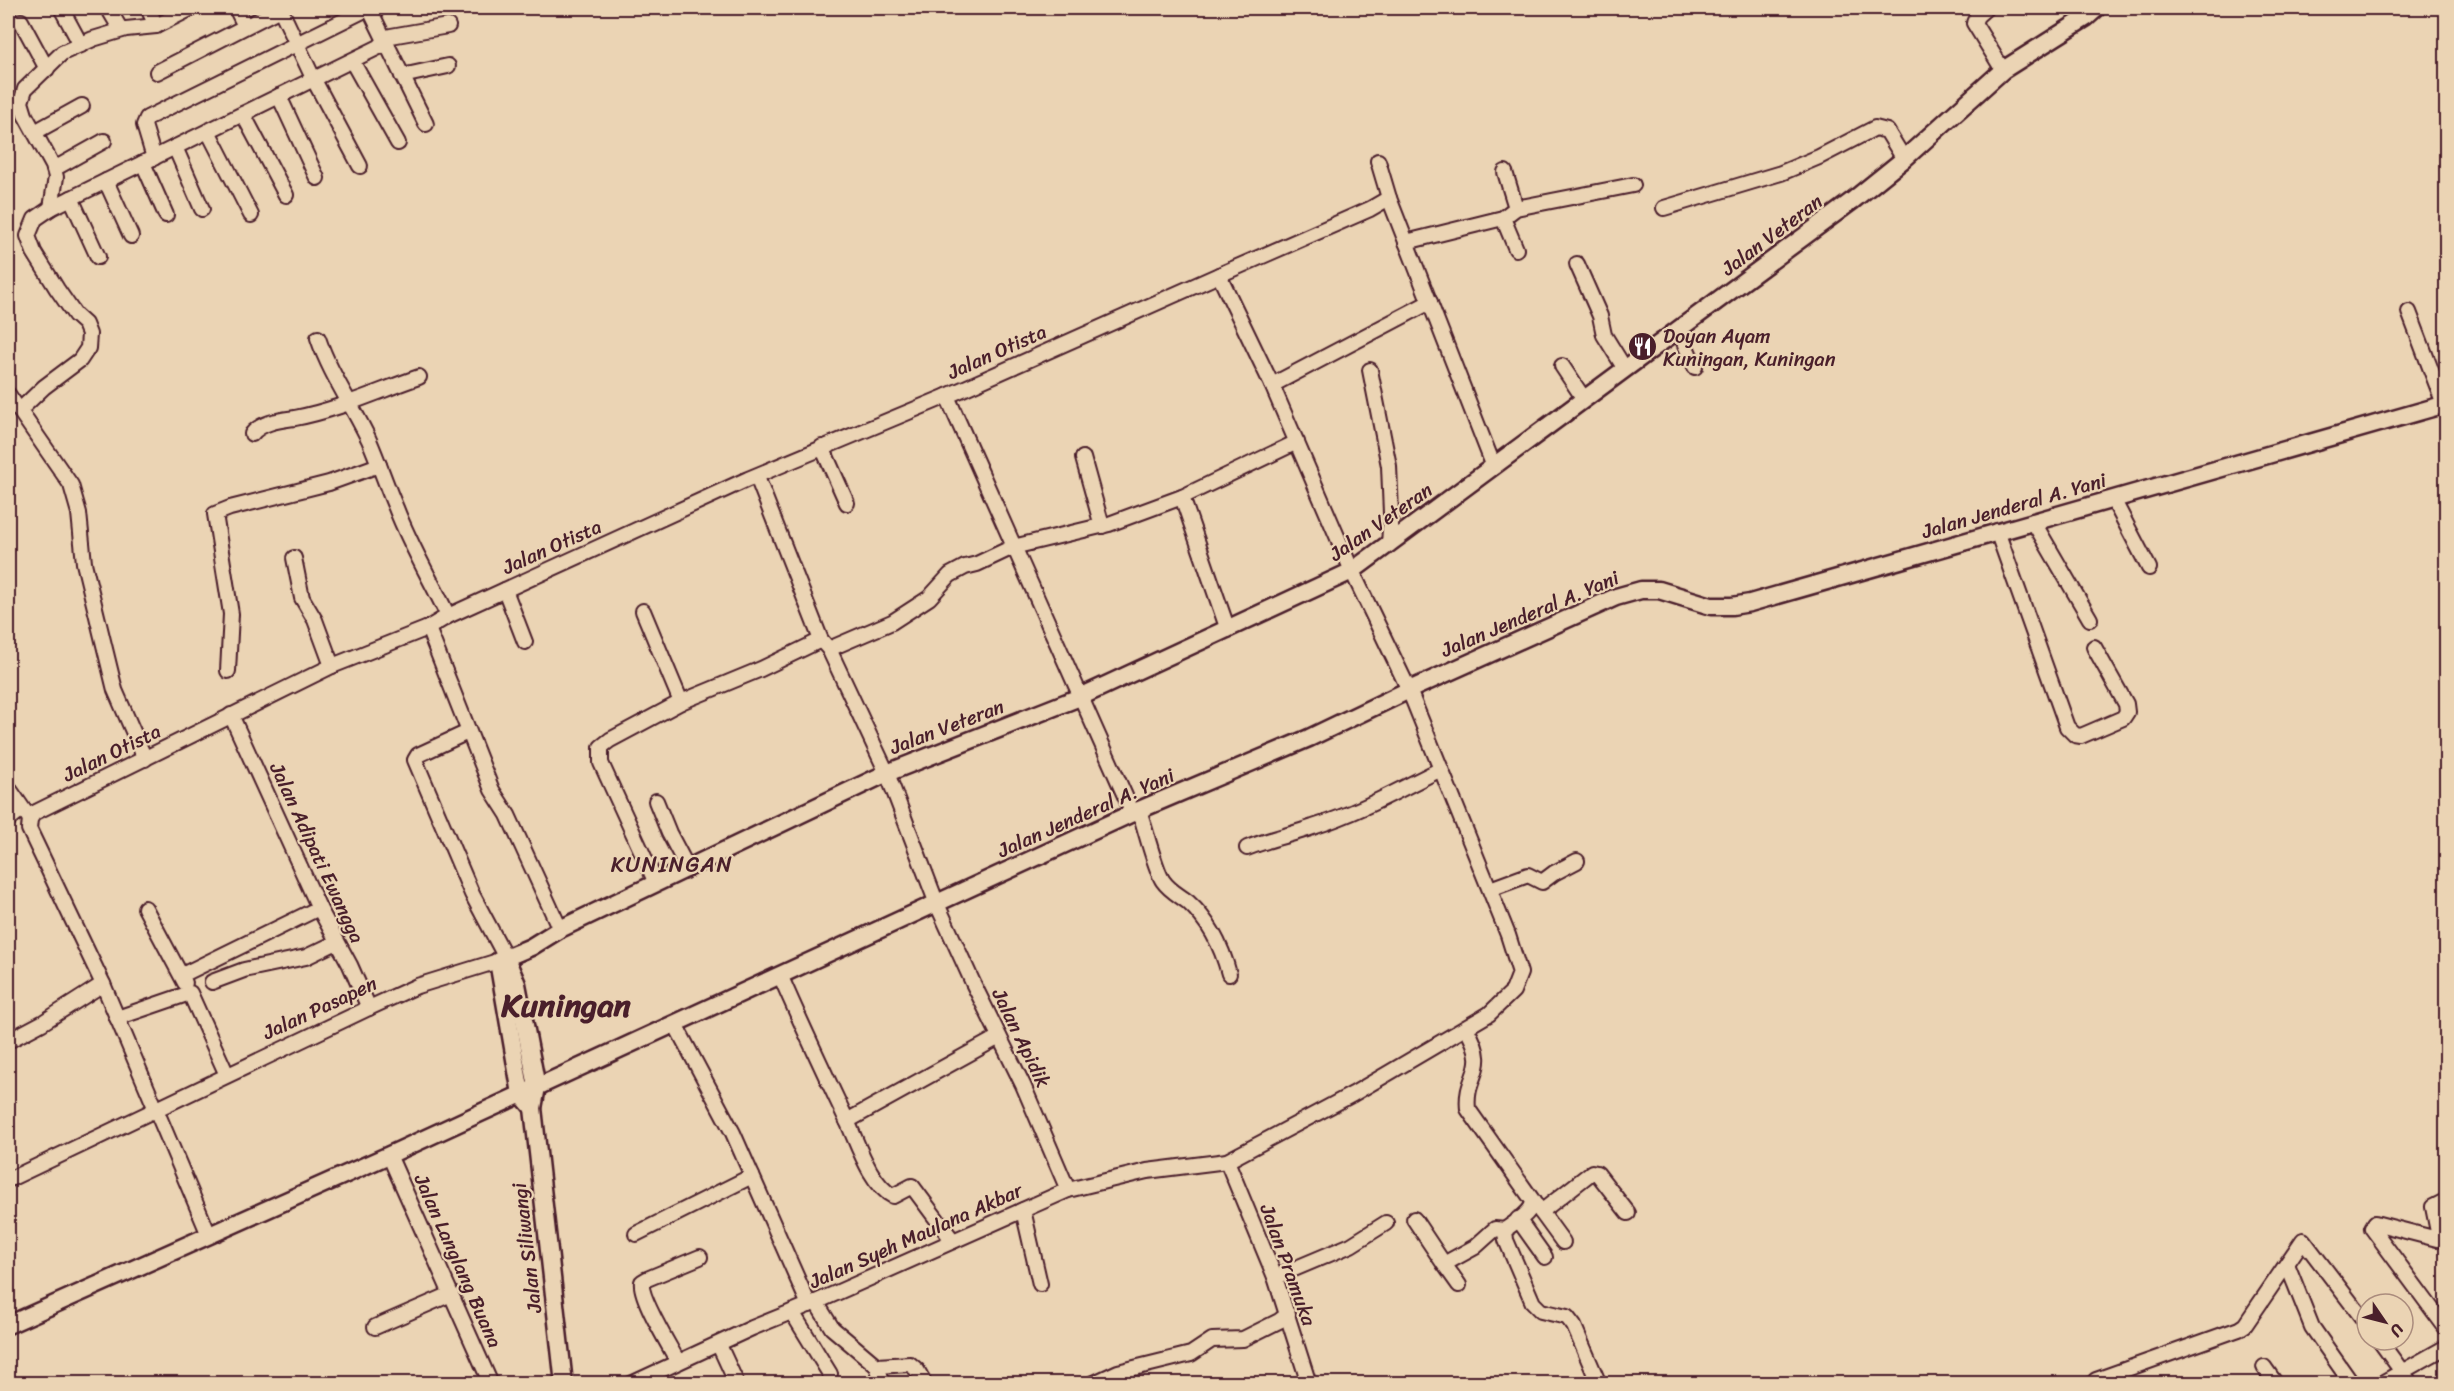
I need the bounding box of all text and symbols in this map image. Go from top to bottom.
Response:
street label: Jalan Veteran [1713,185,1831,286]
street label: Jalan Otista [941,315,1052,390]
place label: Doyan Ayam Kuningan, Kuningan [1663,319,1836,377]
restaurant icon: Doyan Ayam Kuningan, Kuningan [1626,331,1658,363]
street label: Jalan Jenderal A. Yani [1917,463,2112,549]
street label: Jalan Veteran [1321,473,1440,571]
street label: Jalan Otista [496,510,607,585]
street label: Jalan Jenderal A. Yani [1435,560,1626,668]
street label: Jalan Veteran [884,689,1009,765]
street label: Jalan Otista [56,714,167,792]
street label: Jalan Adipati Ewangga [259,756,374,949]
street label: Jalan Jenderal A. Yani [991,758,1182,868]
district label: KUNINGAN [611,845,733,884]
street label: Jalan Pasapen [256,966,383,1050]
district label: Kuningan [500,977,631,1034]
street label: Jalan Apidik [981,981,1060,1094]
street label: Jalan Langlang Buana [403,1167,512,1354]
street label: Jalan Syeh Maulana Akbar [803,1173,1029,1299]
street label: Jalan Siliwangi [502,1181,552,1316]
street label: Jalan Pramuka [1249,1198,1327,1332]
north arrow [2355,1292,2415,1352]
text: U [2381,1318,2412,1344]

